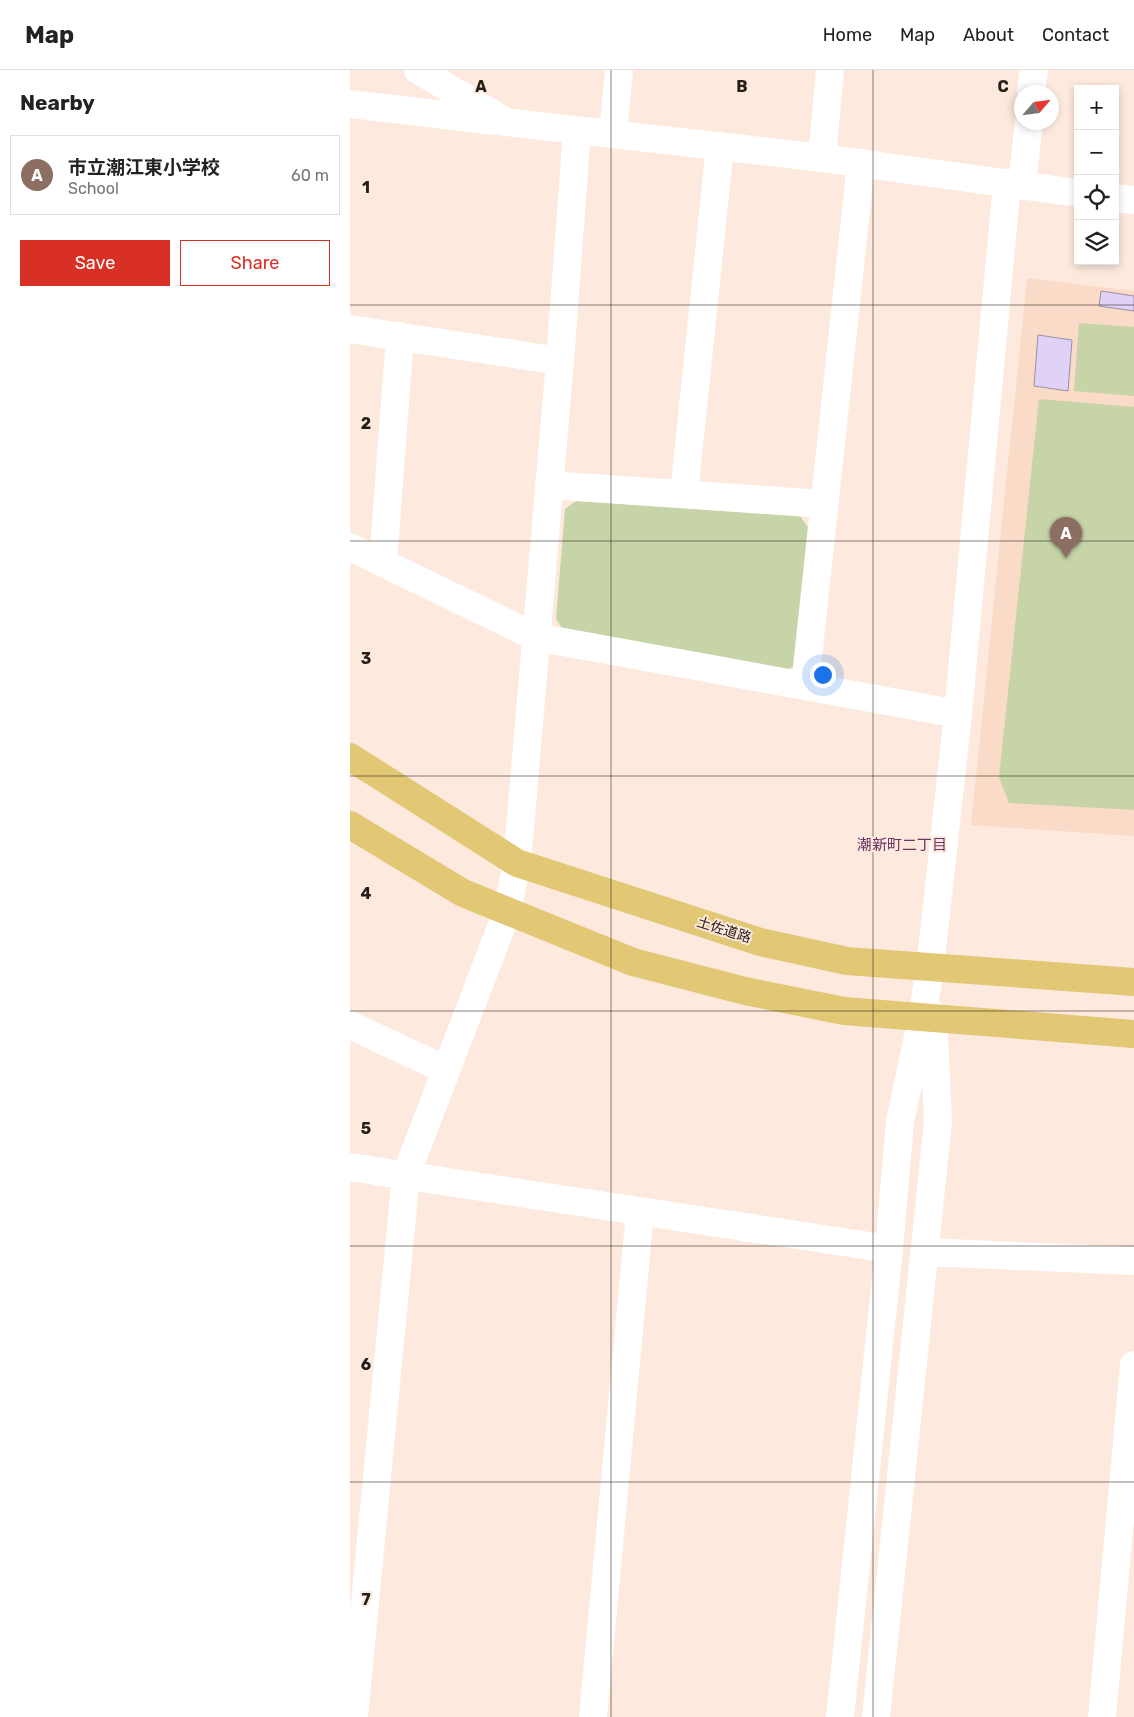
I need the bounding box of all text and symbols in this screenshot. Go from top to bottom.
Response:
text: Map [25,21,74,49]
text: Home [823,24,872,46]
text: Map [900,24,935,46]
text: About [963,24,1014,46]
text: Contact [1042,24,1109,46]
text: A [475,77,487,96]
text: B [736,77,748,96]
text: C [997,77,1009,96]
north arrow [1014,85,1059,130]
map controls [1074,85,1119,265]
button: + [1074,85,1119,130]
text: Nearby [20,90,95,115]
button: − [1074,130,1119,175]
text: 市立潮江東小学校 [68,156,220,179]
text: A [31,166,43,185]
text: 60 m [291,166,329,185]
button: locate [1074,175,1119,220]
text: 1 [362,178,370,197]
text: School [68,179,119,198]
button: layers [1074,220,1119,265]
button: Save [20,240,170,286]
button: Share [180,240,330,286]
text: 2 [361,414,371,433]
pin: A [1050,517,1082,558]
text: 3 [361,649,371,668]
your location [810,662,836,688]
district label: 潮新町二丁目 [857,836,947,854]
text: 4 [361,884,372,903]
street label: 土佐道路 [695,913,753,947]
text: 5 [361,1119,371,1138]
text: 6 [361,1355,371,1374]
text: 7 [361,1590,371,1609]

